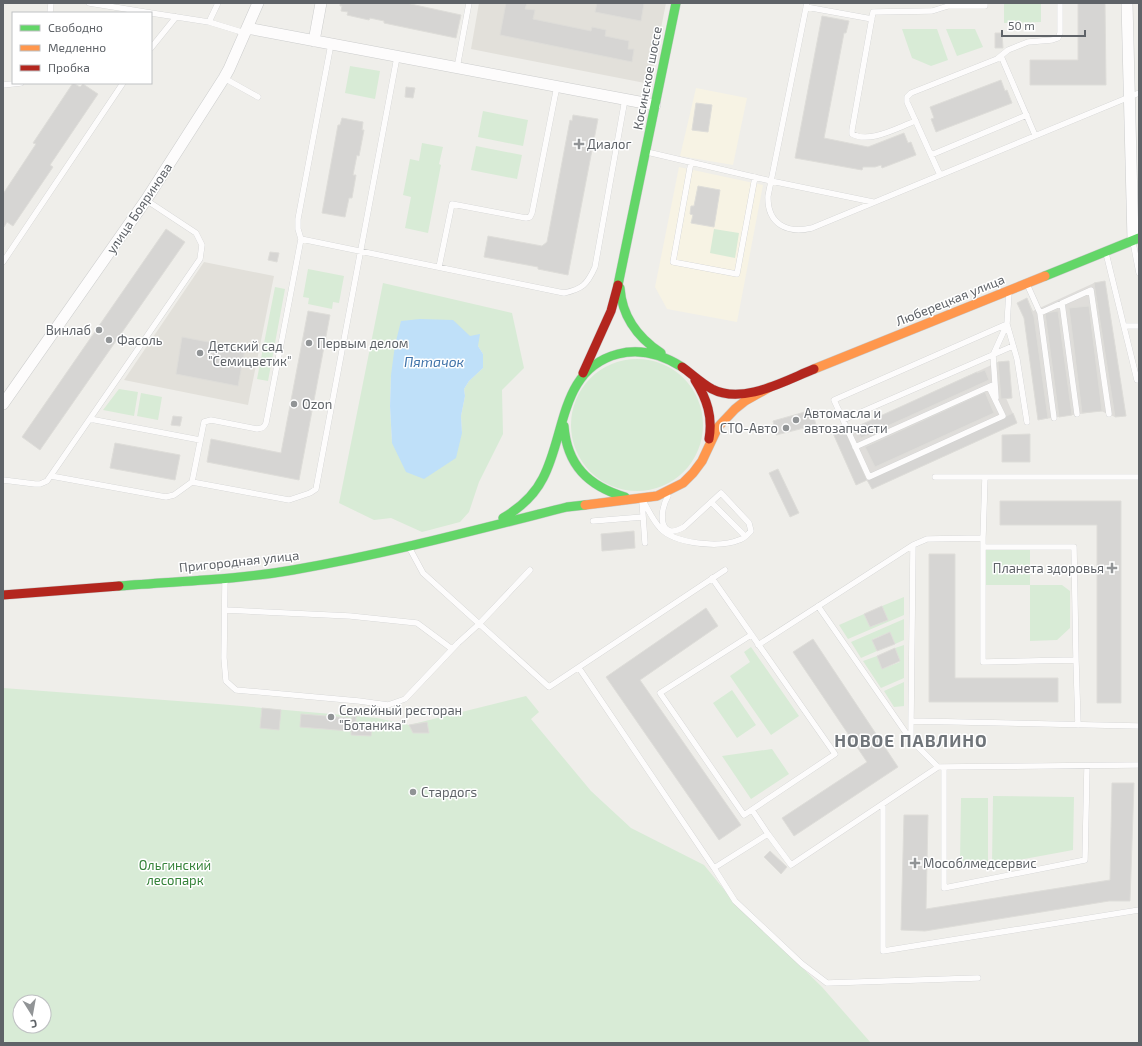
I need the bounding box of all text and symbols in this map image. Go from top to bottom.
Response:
legend [12,12,152,84]
scale bar [1002,12,1085,38]
text: 50 m [1008,18,1035,32]
text: Свободно [48,20,103,34]
street label: Косинское шоссе [629,25,665,131]
text: Медленно [48,40,106,54]
text: Пробка [48,60,90,74]
place label: Диалог [587,136,632,152]
marker: Диалог [574,139,584,149]
street label: улица Бояринова [103,160,175,256]
street label: Люберецкая улица [893,271,1007,329]
place label: Винлаб [46,322,91,338]
marker: Винлаб [94,325,104,335]
place label: Фасоль [117,332,163,348]
marker: Фасоль [104,335,114,345]
place label: Первым делом [317,335,409,351]
place label: Детский сад "Семицветик" [208,338,292,369]
marker: Первым делом [304,338,314,348]
marker: Детский сад "Семицветик" [195,348,205,358]
water label: Пятачок [404,353,465,370]
place label: Ozon [302,396,332,412]
marker: Ozon [289,399,299,409]
place label: Автомасла и автозапчасти [804,405,888,436]
marker: Автомасла и автозапчасти [791,415,801,425]
place label: СТО-Авто [720,420,778,436]
marker: СТО-Авто [781,423,791,433]
street label: Пригородная улица [178,547,300,575]
place label: Планета здоровья [993,560,1104,576]
marker: Планета здоровья [1107,563,1117,573]
place label: Семейный ресторан "Ботаника" [339,702,462,733]
marker: Семейный ресторан "Ботаника" [326,712,336,722]
district label: НОВОЕ ПАВЛИНО [834,730,988,750]
place label: Стардогs [421,784,477,800]
marker: Стардогs [408,787,418,797]
place label: Мособлмедсервис [923,855,1037,871]
park label: Ольгинский лесопарк [139,857,211,888]
marker: Мособлмедсервис [910,858,920,868]
north arrow [12,994,52,1034]
text: С [29,1017,38,1031]

